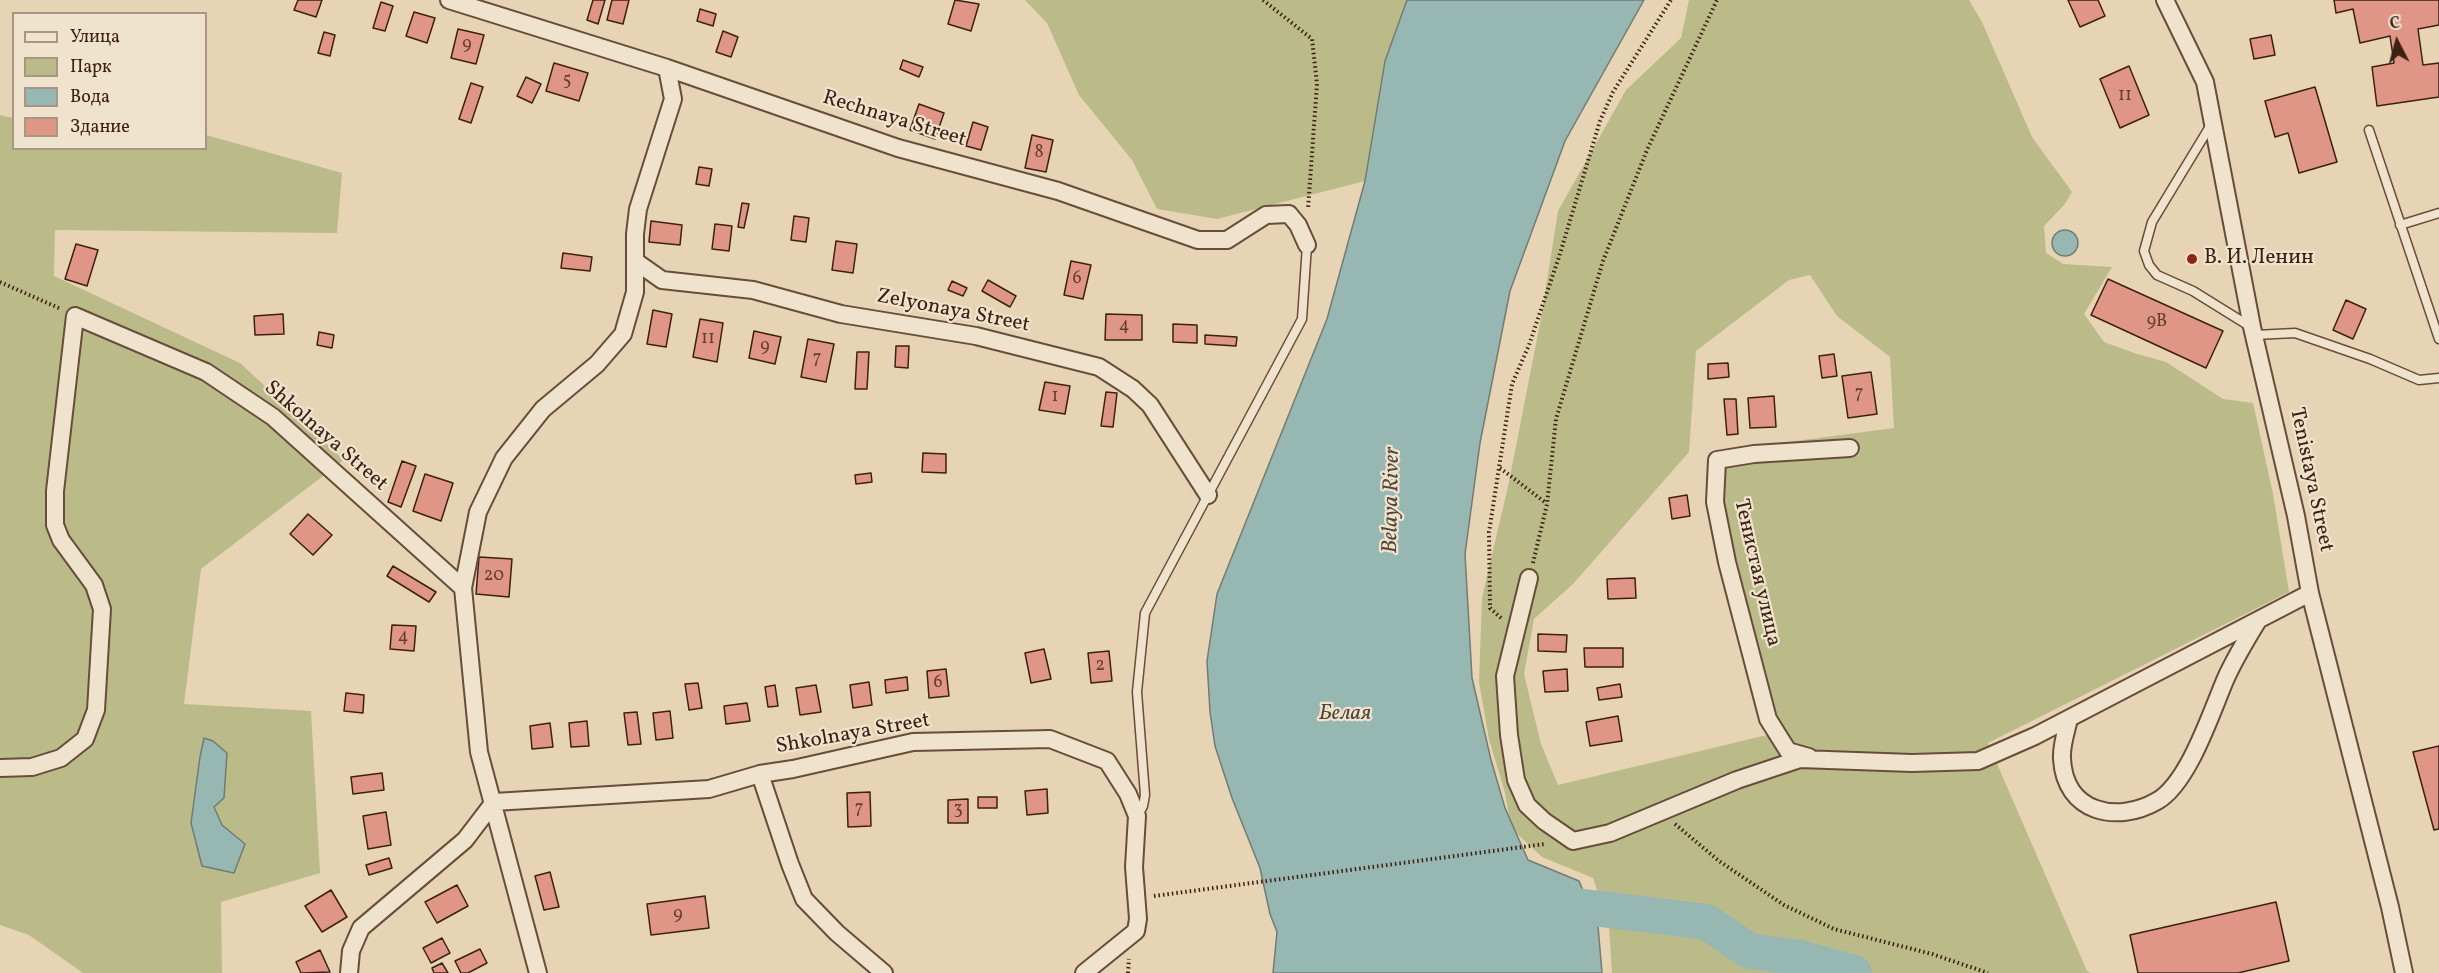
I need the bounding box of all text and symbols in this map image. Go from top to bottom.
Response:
legend [12,12,207,150]
north arrow [2367,12,2427,72]
text: С [2389,13,2401,36]
text: Улица [70,25,120,50]
house number: 9 [462,35,472,57]
text: Парк [70,55,112,80]
house number: 5 [563,71,571,93]
text: Вода [70,85,110,110]
street label: Rechnaya Street [819,86,969,154]
house number: 11 [2118,86,2132,108]
text: Здание [70,115,130,140]
house number: 8 [1034,143,1044,165]
place label: В. И. Ленин [2204,246,2314,272]
marker: В. И. Ленин [2185,252,2199,266]
house number: 6 [1072,269,1082,291]
street label: Zelyonaya Street [874,285,1032,339]
house number: 9В [2147,312,2167,334]
house number: 4 [1119,316,1129,338]
house number: 11 [701,329,715,351]
house number: 9 [760,337,770,359]
house number: 7 [813,349,821,371]
street label: Shkolnaya Street [258,376,392,498]
house number: 7 [1855,384,1863,406]
house number: 1 [1052,387,1058,409]
street label: Tenistaya Street [2282,406,2338,554]
water label: Belaya River [1379,446,1407,554]
street label: Тенистая улица [1727,497,1785,649]
house number: 20 [484,566,504,588]
house number: 4 [398,627,408,649]
house number: 2 [1095,656,1105,678]
house number: 6 [933,673,943,695]
water label: Белая [1319,702,1371,728]
street label: Shkolnaya Street [774,709,932,761]
house number: 7 [855,799,863,821]
house number: 3 [953,800,963,822]
house number: 9 [673,905,683,927]

